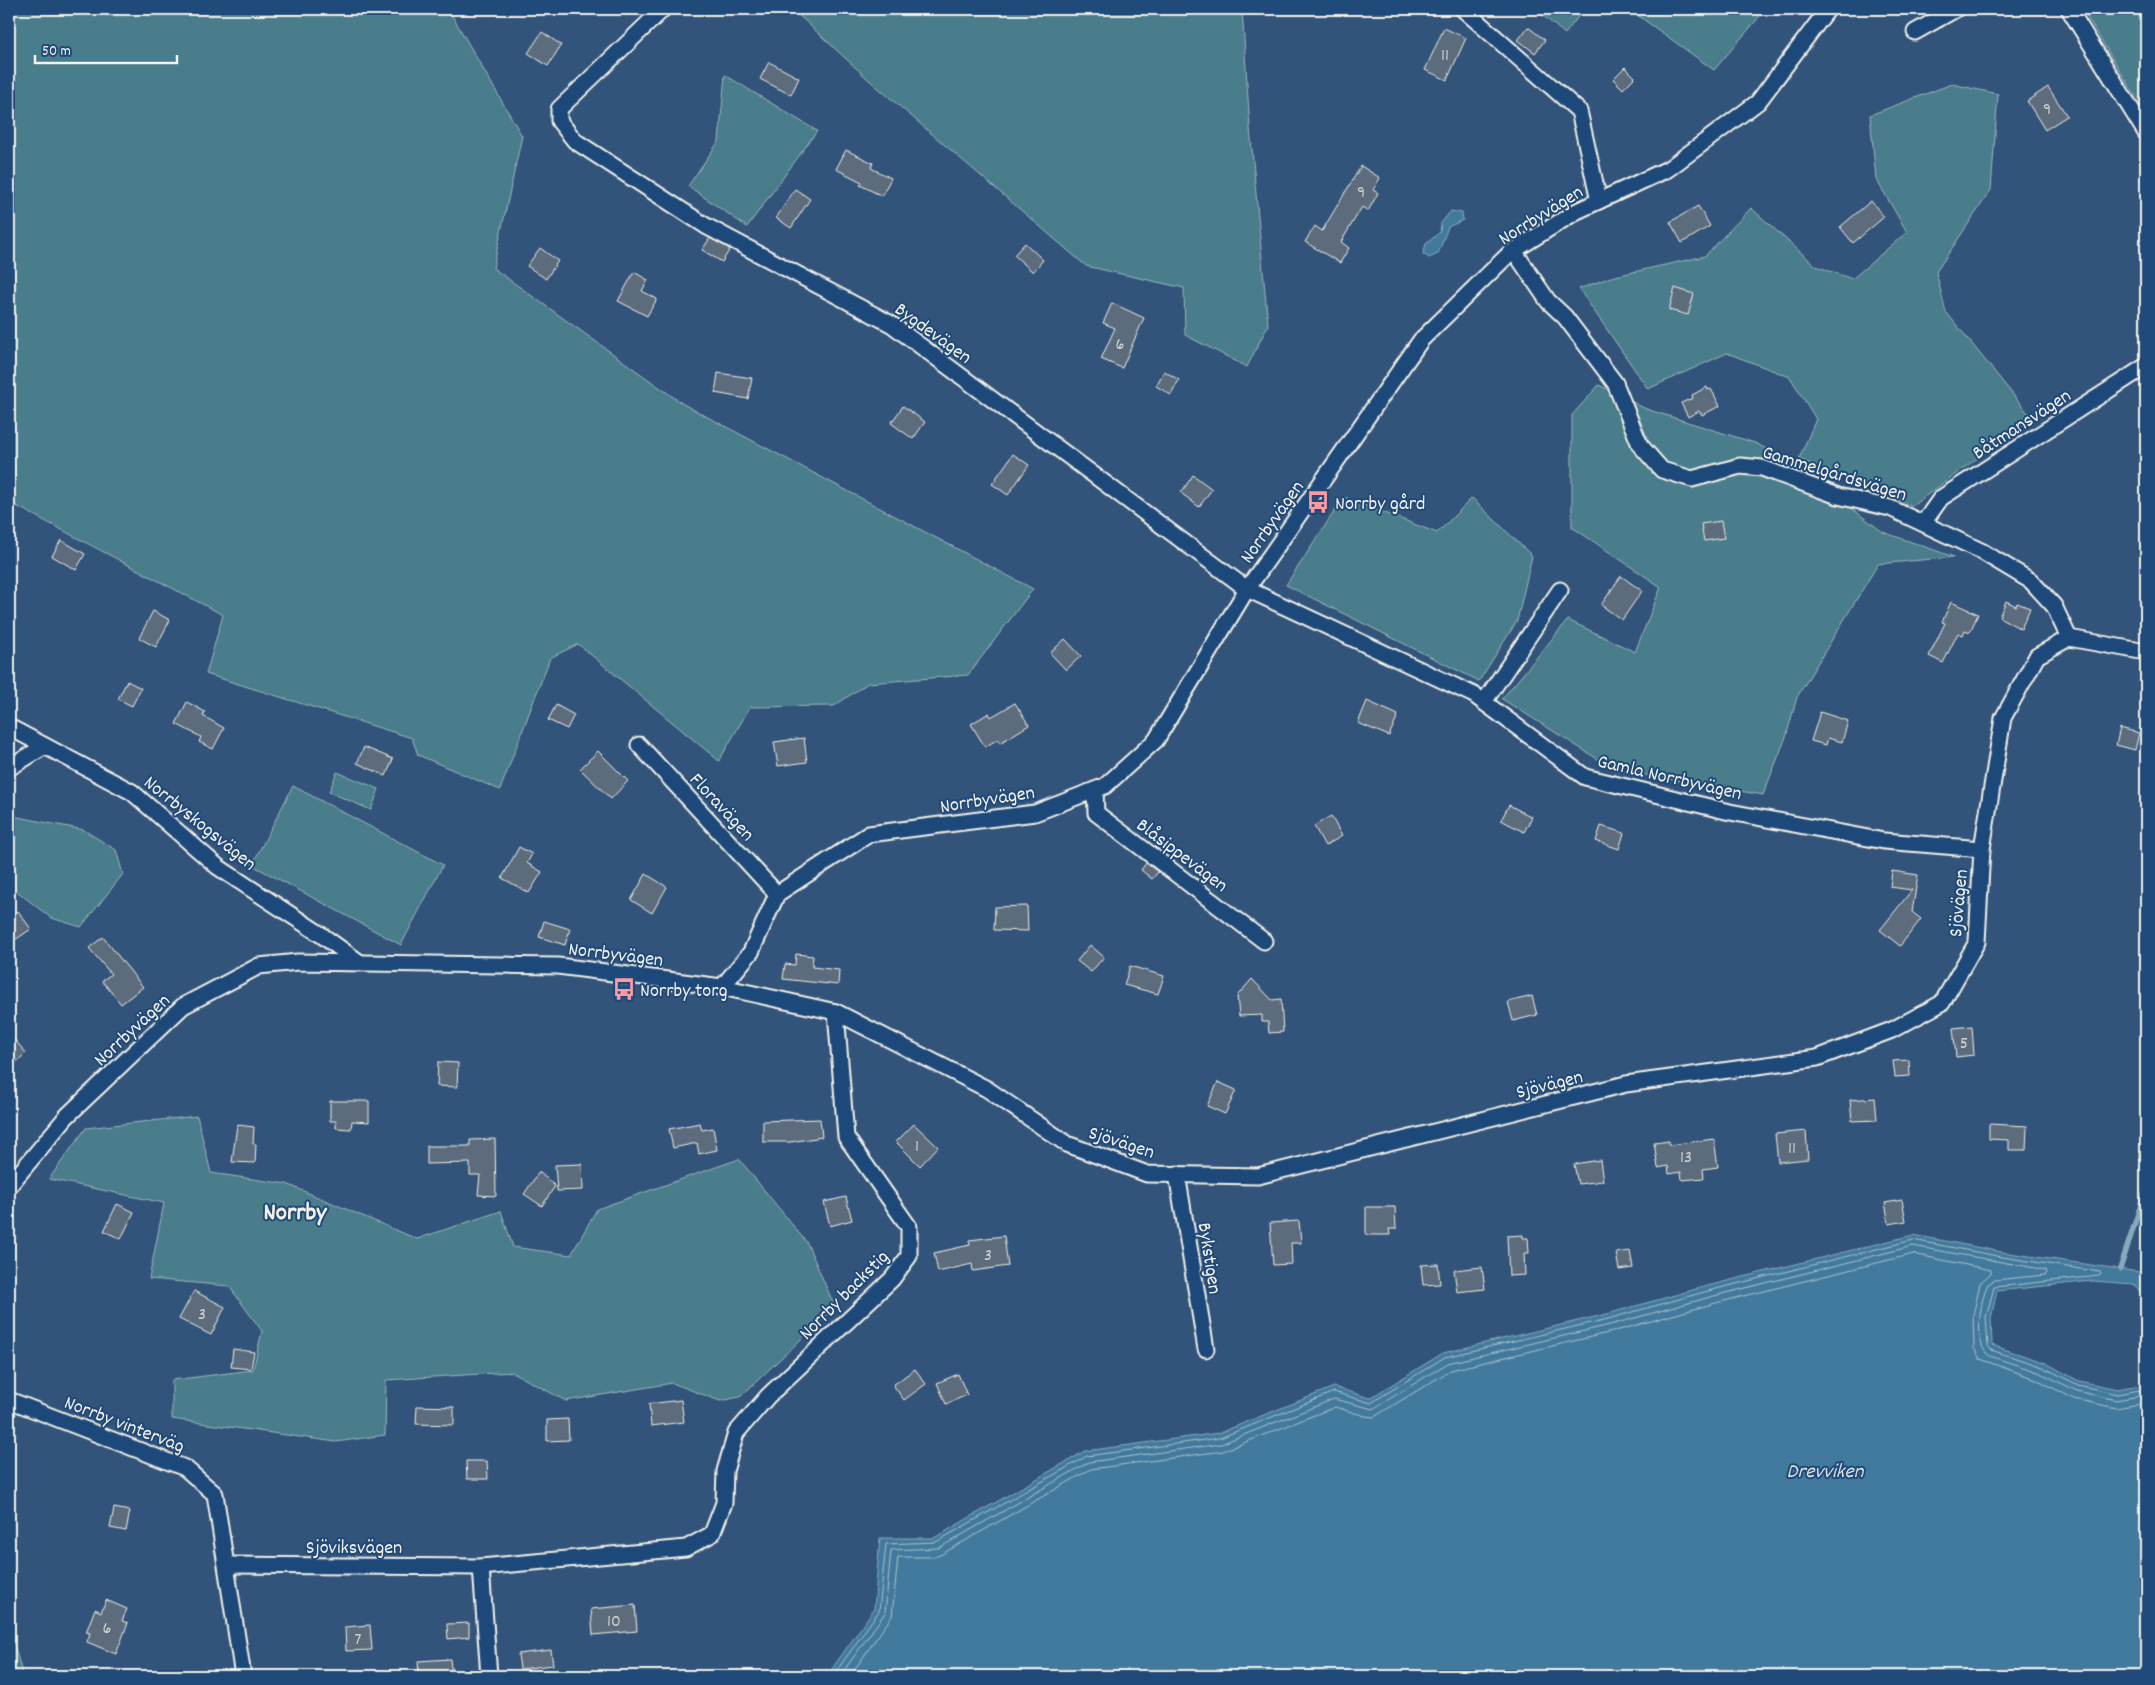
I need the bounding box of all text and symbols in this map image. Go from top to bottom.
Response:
scale bar [35,32,178,64]
text: 50 m [42,41,71,63]
house number: 11 [1441,44,1449,69]
house number: 9 [2043,98,2051,123]
street label: Norrbyvägen [1494,179,1590,254]
house number: 9 [1357,181,1365,206]
street label: Bygdevägen [888,297,977,372]
house number: 6 [1116,333,1124,358]
street label: Båtmansvägen [1968,383,2078,468]
street label: Gammelgårdsvägen [1758,440,1910,510]
street label: Norrbyvägen [1235,476,1312,570]
bus stop icon: Norrby gård [1305,489,1331,515]
place label: Norrby gård [1335,491,1426,519]
street label: Gamla Norrbyvägen [1594,749,1744,809]
street label: Floravägen [682,768,760,848]
street label: Norrbyskogsvägen [137,770,262,879]
street label: Norrbyvägen [938,780,1037,822]
street label: Blåsippevägen [1129,813,1233,900]
street label: Sjövägen [1943,868,1977,938]
street label: Norrbyvägen [567,936,665,976]
bus stop icon: Norrby torg [611,976,637,1002]
place label: Norrby torg [640,978,727,1006]
street label: Norrbyvägen [89,988,178,1074]
house number: 5 [1960,1032,1968,1057]
street label: Sjövägen [1513,1064,1586,1108]
street label: Sjövägen [1084,1120,1158,1168]
house number: 1 [915,1135,919,1160]
house number: 11 [1788,1137,1796,1162]
house number: 13 [1680,1146,1692,1171]
district label: Norrby [264,1196,327,1232]
street label: Bykstigen [1189,1221,1227,1296]
house number: 3 [984,1244,992,1269]
street label: Norrby backstig [794,1245,897,1348]
house number: 3 [198,1303,206,1328]
street label: Norrby vinterväg [60,1390,188,1462]
water label: Drevviken [1787,1458,1865,1488]
street label: Sjöviksvägen [306,1535,402,1563]
house number: 10 [607,1610,621,1635]
house number: 6 [103,1617,111,1642]
house number: 7 [355,1628,362,1653]

